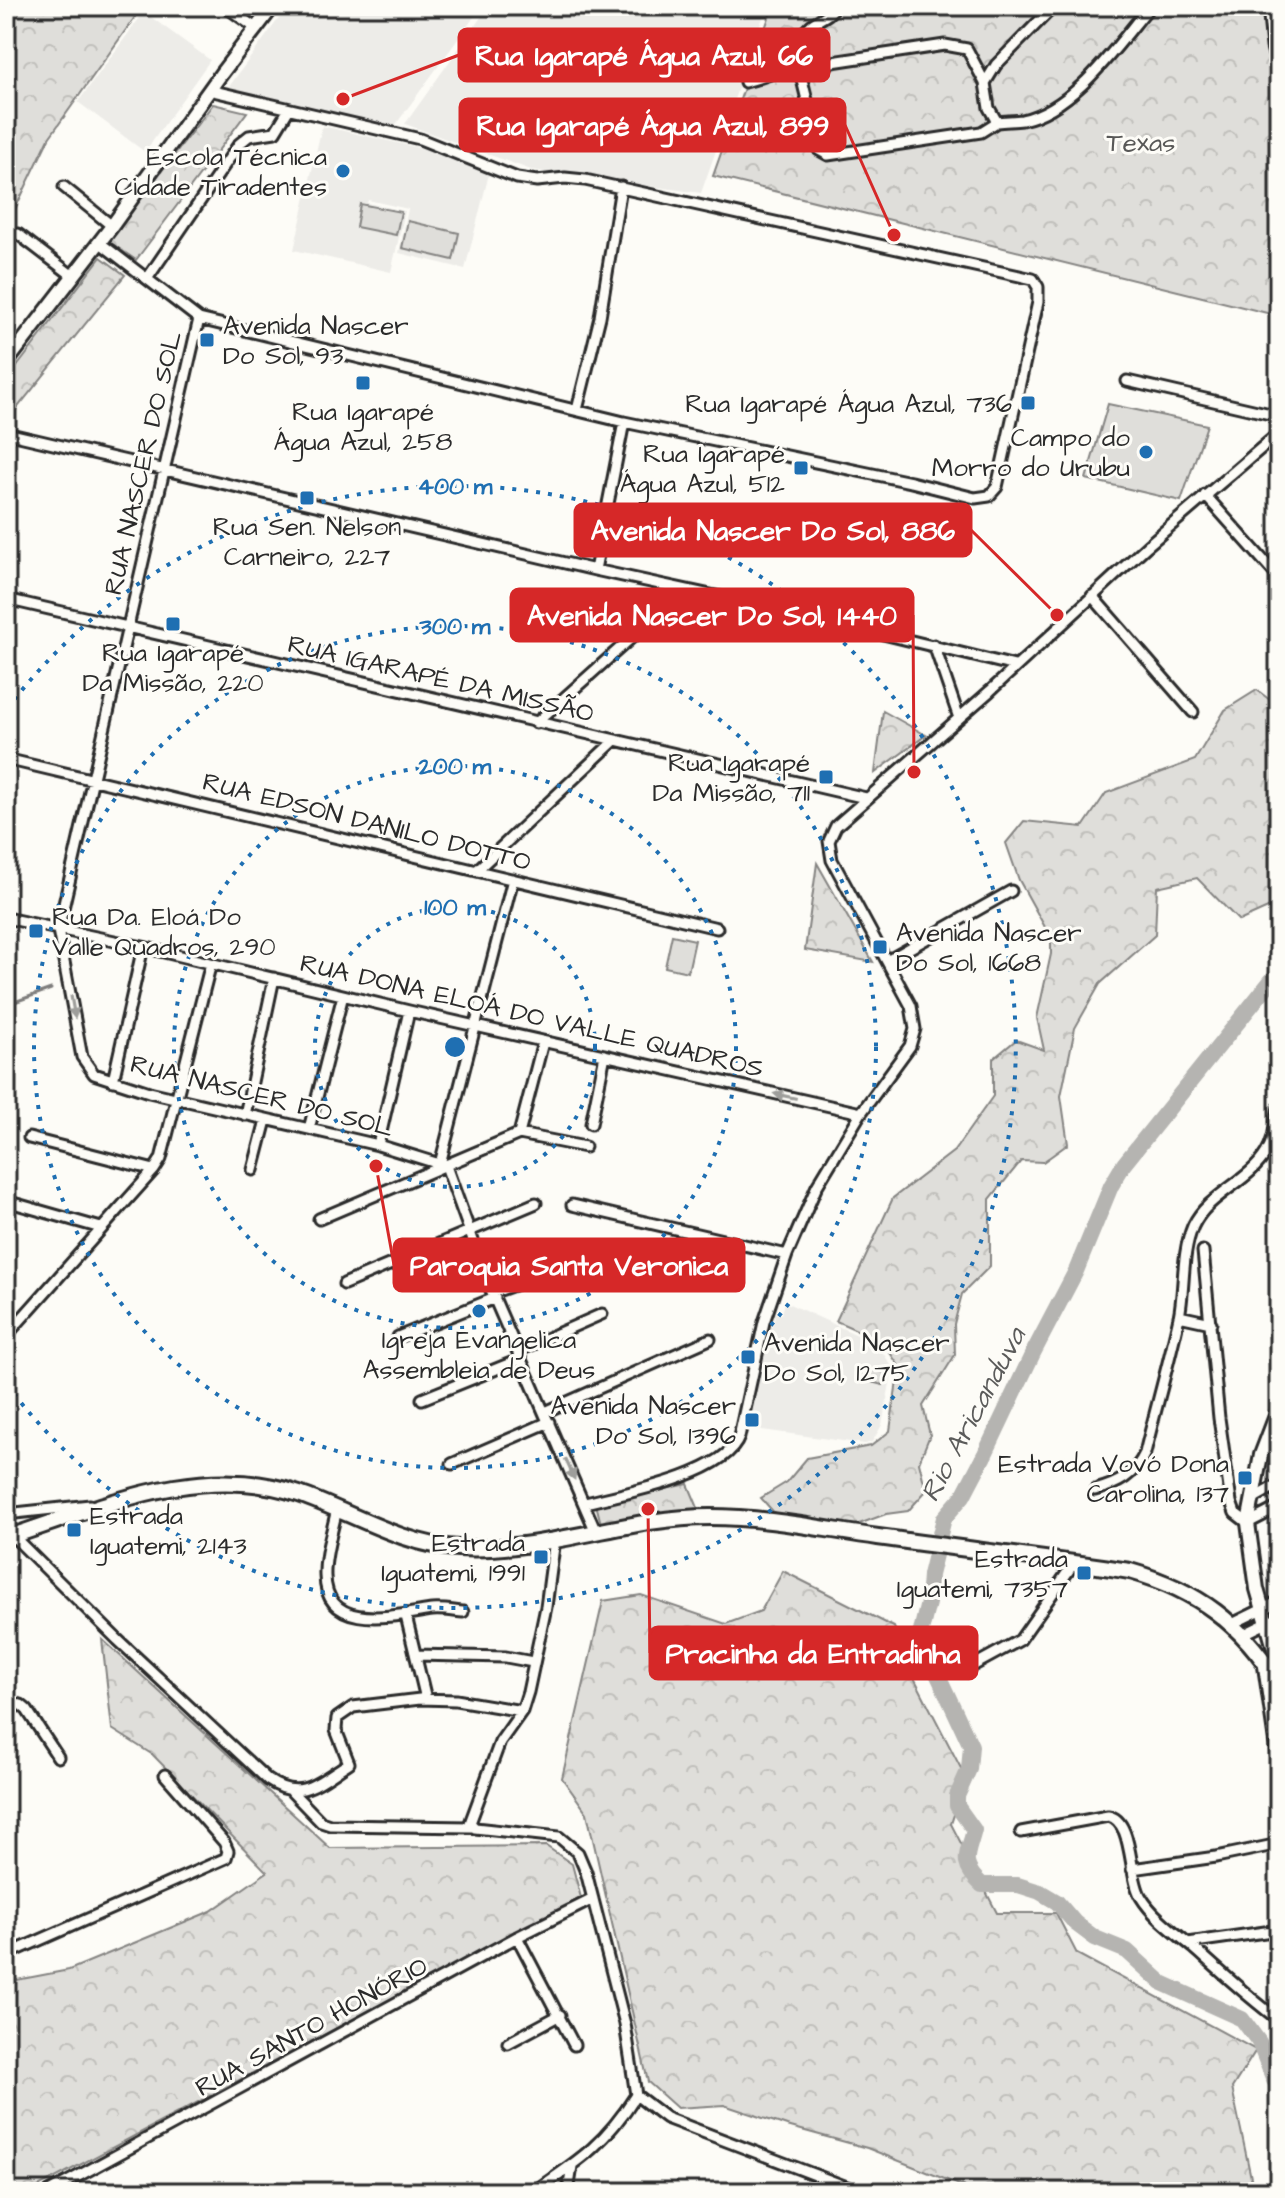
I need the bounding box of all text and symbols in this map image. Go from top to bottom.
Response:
callout: Rua Igarapé Água Azul, 66 [459,29,829,81]
text: Rua Igarapé Água Azul, 66 [475,37,813,78]
callout: Rua Igarapé Água Azul, 899 [460,99,845,151]
text: Rua Igarapé Água Azul, 899 [477,107,829,148]
park label: Texas [1107,125,1175,161]
place label: Escola Técnica Cidade Tiradentes [115,139,327,205]
marker: Escola Técnica Cidade Tiradentes [334,162,352,180]
place label: Avenida Nascer Do Sol, 93 [223,308,409,374]
street label: RUA NASCER DO SOL [95,328,191,599]
marker: Avenida Nascer Do Sol, 93 [198,331,216,349]
marker: Rua Igarapé Água Azul, 258 [354,374,372,392]
place label: Rua Igarapé Água Azul, 736 [685,386,1012,424]
place label: Rua Igarapé Água Azul, 258 [274,394,453,462]
marker: Rua Igarapé Água Azul, 736 [1019,394,1037,412]
place label: Campo do Morro do Urubu [932,420,1130,486]
place label: Rua Igarapé Água Azul, 512 [620,436,785,504]
marker: Campo do Morro do Urubu [1137,443,1155,461]
marker: Rua Igarapé Água Azul, 512 [792,459,810,477]
text: 400 m [418,470,493,504]
marker: Rua Sen. Nelson Carneiro, 227 [298,489,316,507]
callout: Avenida Nascer Do Sol, 886 [575,504,971,556]
place label: Rua Sen. Nelson Carneiro, 227 [213,509,401,575]
text: Avenida Nascer Do Sol, 886 [591,512,956,551]
callout: Avenida Nascer Do Sol, 1440 [511,589,913,641]
text: Avenida Nascer Do Sol, 1440 [527,597,897,636]
text: 300 m [419,610,491,644]
marker: Rua Igarapé Da Missão, 220 [164,615,182,633]
street label: RUA IGARAPÉ DA MISSÃO [284,626,597,732]
place label: Rua Igarapé Da Missão, 220 [82,635,264,701]
place label: Rua Igarapé Da Missão, 711 [652,745,810,811]
text: 200 m [418,750,491,784]
street label: RUA EDSON DANILO DOTTO [199,764,535,880]
marker: Rua Igarapé Da Missão, 711 [817,768,835,786]
text: 100 m [424,891,486,925]
place label: Rua Da. Eloá Do Valle Quadros, 290 [52,899,276,965]
place label: Avenida Nascer Do Sol, 1668 [896,915,1082,981]
marker: Rua Da. Eloá Do Valle Quadros, 290 [27,922,45,940]
marker: Avenida Nascer Do Sol, 1668 [871,938,889,956]
street label: RUA DONA ELOÁ DO VALLE QUADROS [297,945,767,1087]
one-way arrow [67,995,79,1020]
centre of rings [441,1033,469,1061]
street label: RUA NASCER DO SOL [127,1046,397,1146]
one-way arrow [772,1089,797,1102]
callout: Paroquia Santa Veronica [394,1239,744,1291]
text: Paroquia Santa Veronica [410,1247,729,1286]
marker: Igreja Evangelica Assembleia de Deus [470,1302,488,1320]
water label: Rio Aricanduva [911,1319,1036,1509]
place label: Igreja Evangelica Assembleia de Deus [363,1322,595,1388]
place label: Avenida Nascer Do Sol, 1275 [764,1325,950,1391]
marker: Avenida Nascer Do Sol, 1275 [739,1348,757,1366]
place label: Avenida Nascer Do Sol, 1396 [550,1388,736,1454]
marker: Avenida Nascer Do Sol, 1396 [743,1411,761,1429]
place label: Estrada Vovó Dona Carolina, 137 [998,1446,1229,1512]
one-way arrow [563,1457,577,1481]
marker: Estrada Vovó Dona Carolina, 137 [1236,1469,1254,1487]
place label: Estrada Iguatemi, 2143 [90,1498,247,1566]
marker: Estrada Iguatemi, 2143 [65,1521,83,1539]
place label: Estrada Iguatemi, 1991 [381,1525,525,1593]
place label: Estrada Iguatemi, 7357 [897,1541,1068,1609]
marker: Estrada Iguatemi, 1991 [532,1548,550,1566]
marker: Estrada Iguatemi, 7357 [1075,1564,1093,1582]
callout: Pracinha da Entradinha [650,1627,977,1679]
text: Pracinha da Entradinha [666,1635,961,1674]
street label: RUA SANTO HONÓRIO [189,1948,434,2106]

